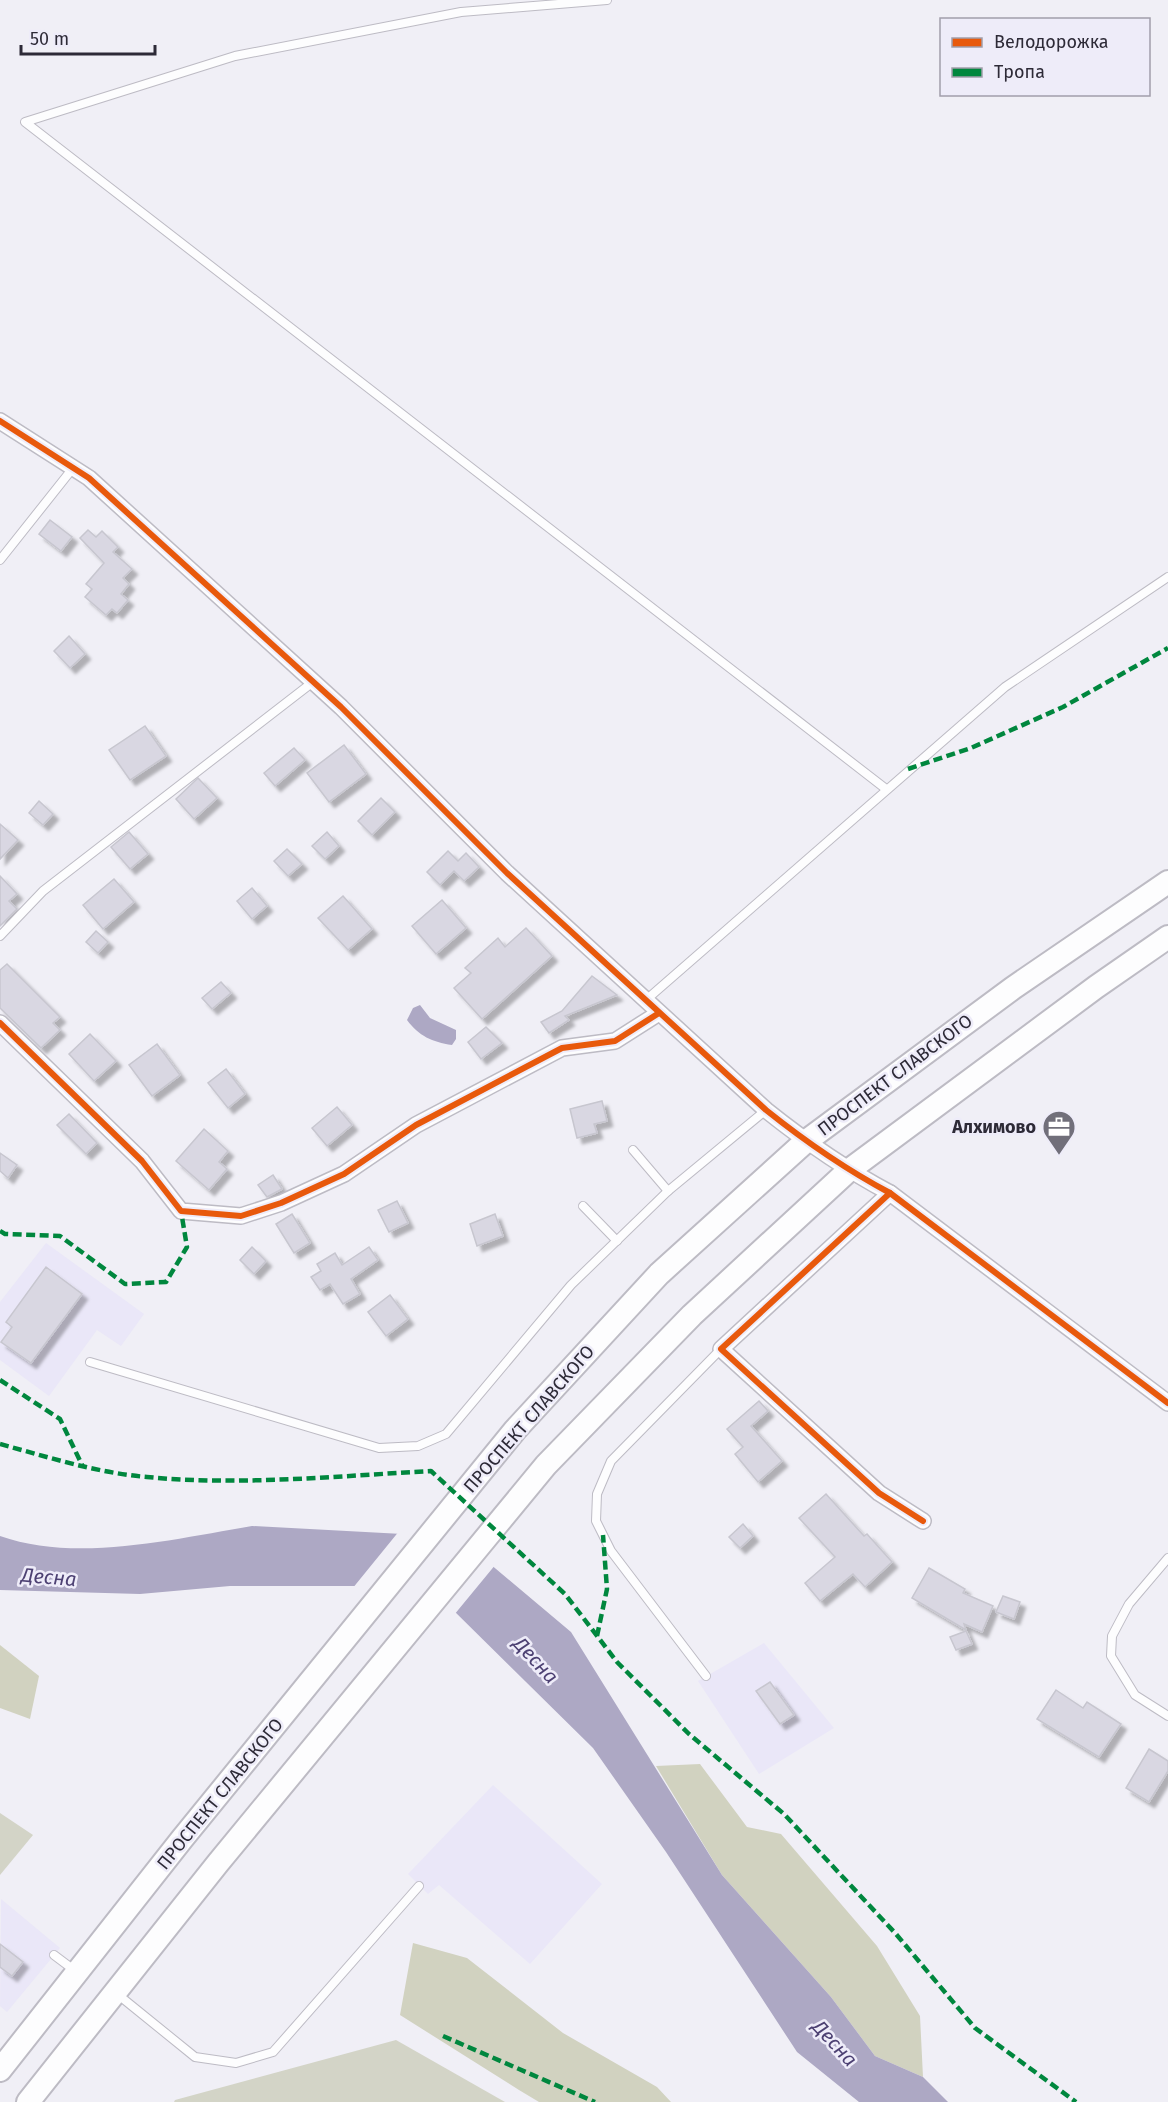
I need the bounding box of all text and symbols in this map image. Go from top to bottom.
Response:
scale bar [21,18,154,56]
legend [940,18,1150,96]
text: 50 m [30,28,69,50]
text: Велодорожка [994,31,1109,53]
text: Тропа [994,61,1045,83]
street label: ПРОСПЕКТ СЛАВСКОГО [813,1010,977,1140]
office icon: Алхимово [1041,1109,1077,1156]
place label: Алхимово [951,1116,1036,1138]
street label: ПРОСПЕКТ СЛАВСКОГО [459,1341,599,1497]
water label: Десна [19,1562,77,1591]
water label: Десна [507,1630,563,1688]
street label: ПРОСПЕКТ СЛАВСКОГО [152,1714,288,1874]
water label: Десна [806,2013,862,2071]

